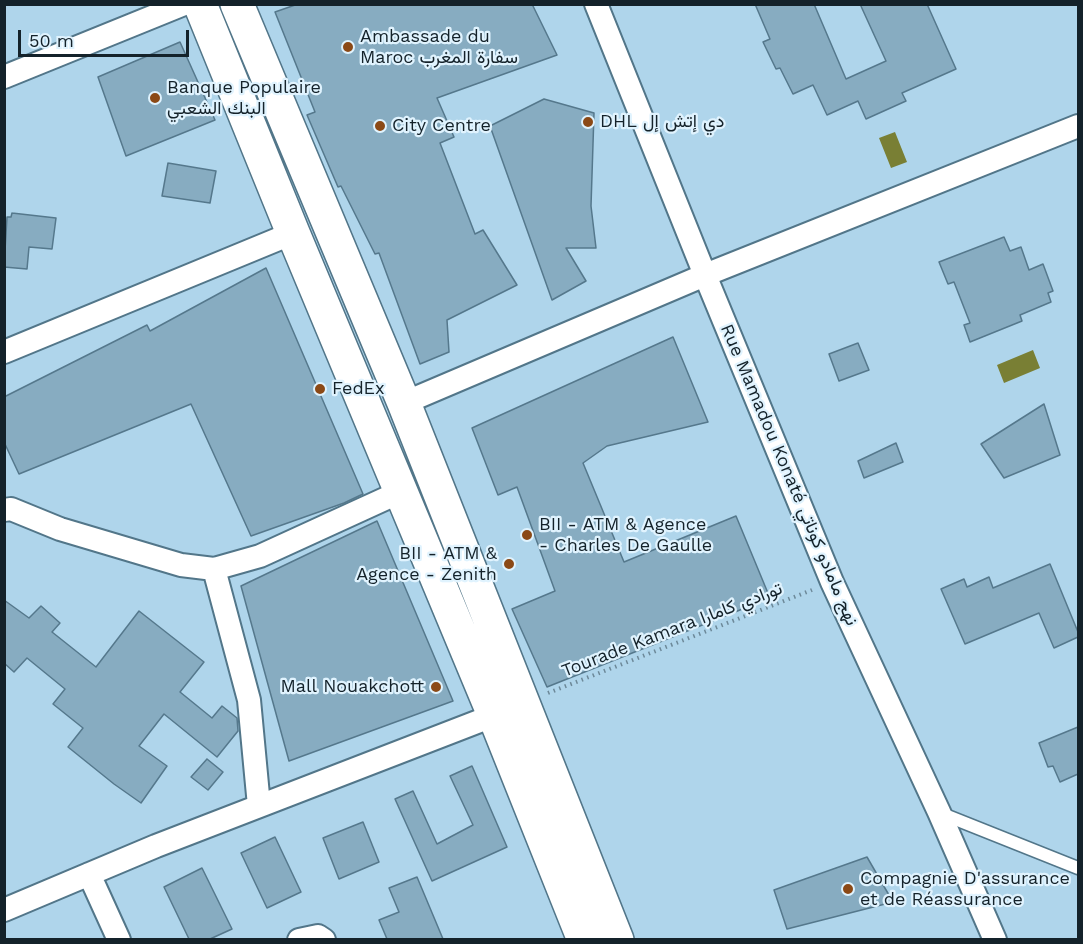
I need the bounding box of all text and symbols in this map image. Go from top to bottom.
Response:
scale bar [21,18,192,56]
place label: Ambassade du Maroc سفارة المغرب [360,26,518,68]
text: 50 m [29,30,74,51]
marker: Ambassade du Maroc سفارة المغرب [341,40,355,54]
place label: Banque Populaire البنك الشعبي [167,77,321,119]
marker: Banque Populaire البنك الشعبي [148,91,162,105]
place label: DHL دي إتش إل [600,111,724,133]
place label: City Centre [392,115,491,137]
marker: DHL دي إتش إل [581,115,595,129]
marker: City Centre [373,119,387,133]
street label: Rue Mamadou Konaté نهج مامادو كوناتي [715,321,863,629]
place label: FedEx [332,378,385,400]
marker: FedEx [313,382,327,396]
place label: BII - ATM & Agence - Charles De Gaulle [539,514,712,556]
marker: BII - ATM & Agence - Charles De Gaulle [520,528,534,542]
place label: BII - ATM & Agence - Zenith [356,543,497,586]
marker: BII - ATM & Agence - Zenith [502,557,516,571]
street label: Tourade Kamara تورادي كامارا [559,578,785,682]
place label: Mall Nouakchott [281,676,424,698]
marker: Mall Nouakchott [429,680,443,694]
place label: Compagnie D'assurance et de Réassurance [860,868,1070,910]
marker: Compagnie D'assurance et de Réassurance [841,882,855,896]

